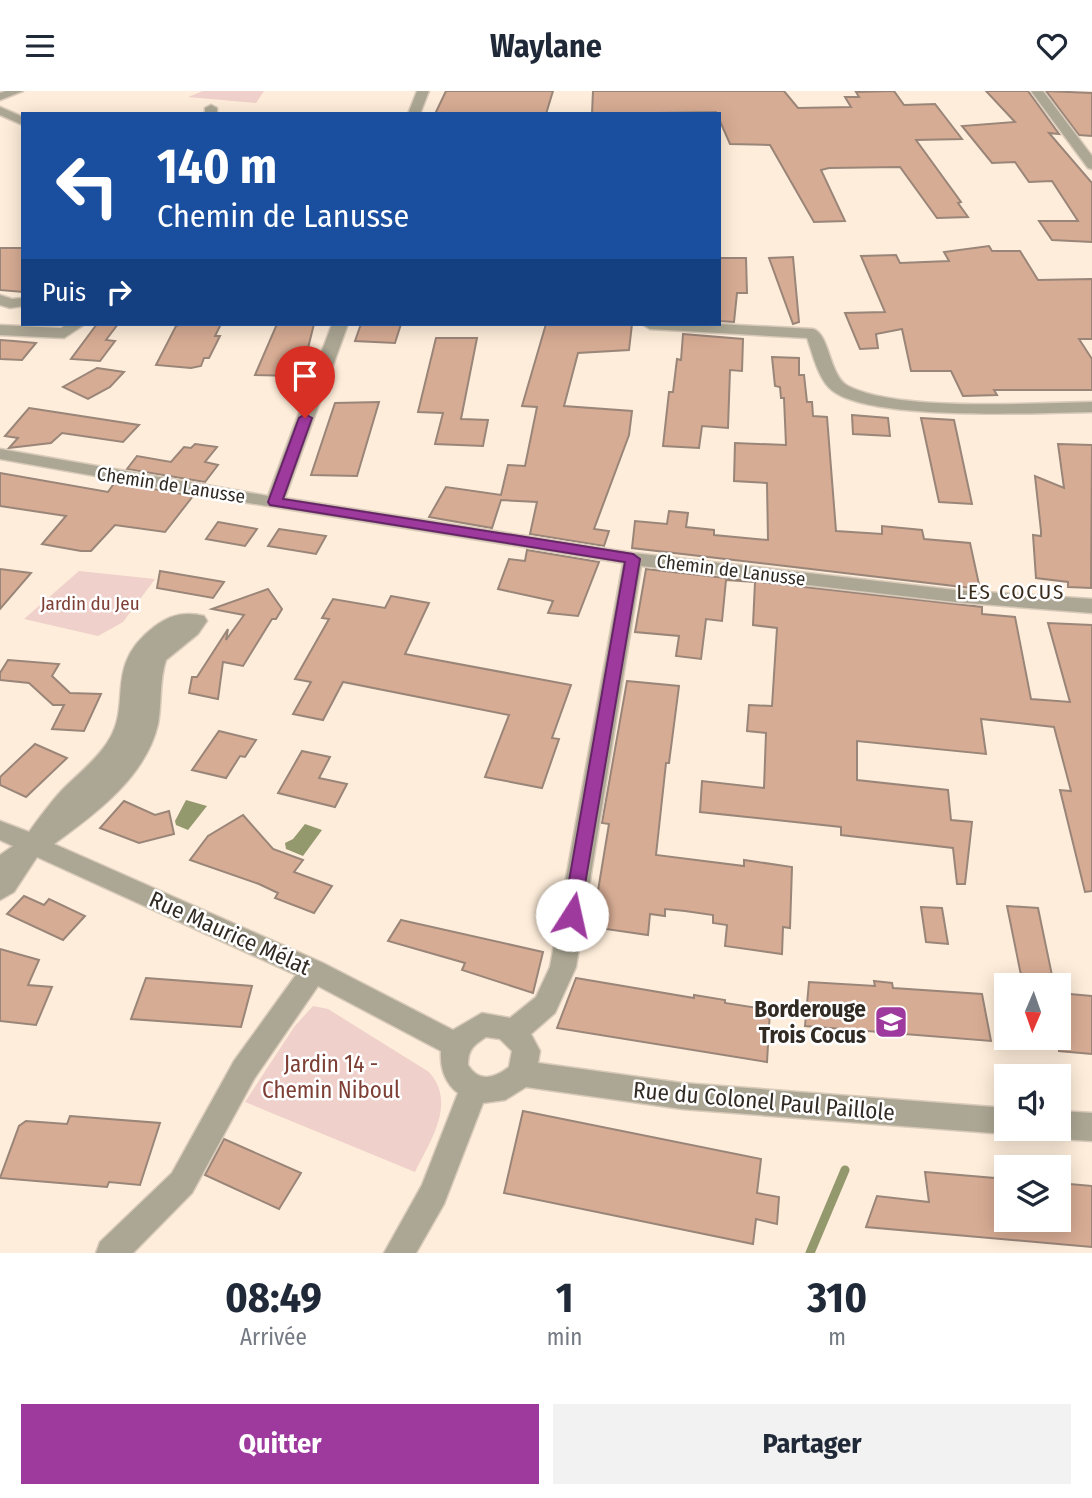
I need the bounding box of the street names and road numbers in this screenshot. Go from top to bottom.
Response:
street label: Chemin de Lanusse [95,462,247,508]
street label: Chemin de Lanusse [655,549,807,591]
street label: Rue Maurice Mélat [145,885,315,981]
street label: Rue du Colonel Paul Paillole [632,1076,896,1126]

